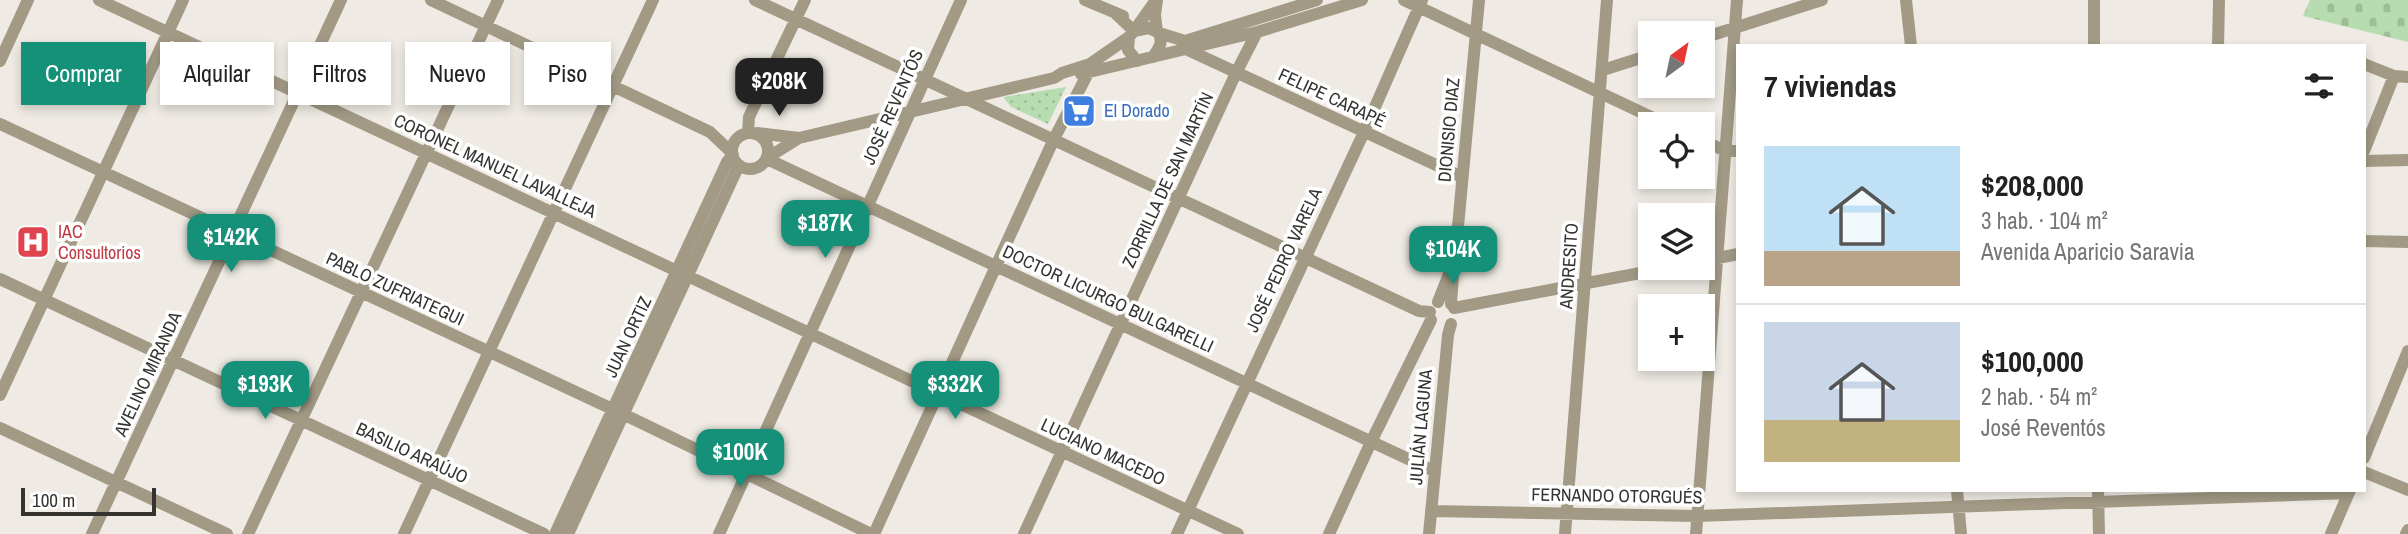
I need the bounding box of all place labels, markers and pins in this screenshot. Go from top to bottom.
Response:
pin: $208K [730,58,828,118]
supermarket icon: El Dorado [1060,92,1098,130]
place label: El Dorado [1104,98,1170,123]
pin: $187K [776,201,874,260]
pin: $142K [182,215,280,274]
place label: IAC Consultorios [58,219,141,265]
hospital icon: IAC Consultorios [14,223,52,261]
pin: $104K [1404,226,1502,286]
pin: $193K [216,362,314,421]
pin: $332K [906,362,1004,421]
pin: $100K [691,430,789,489]

